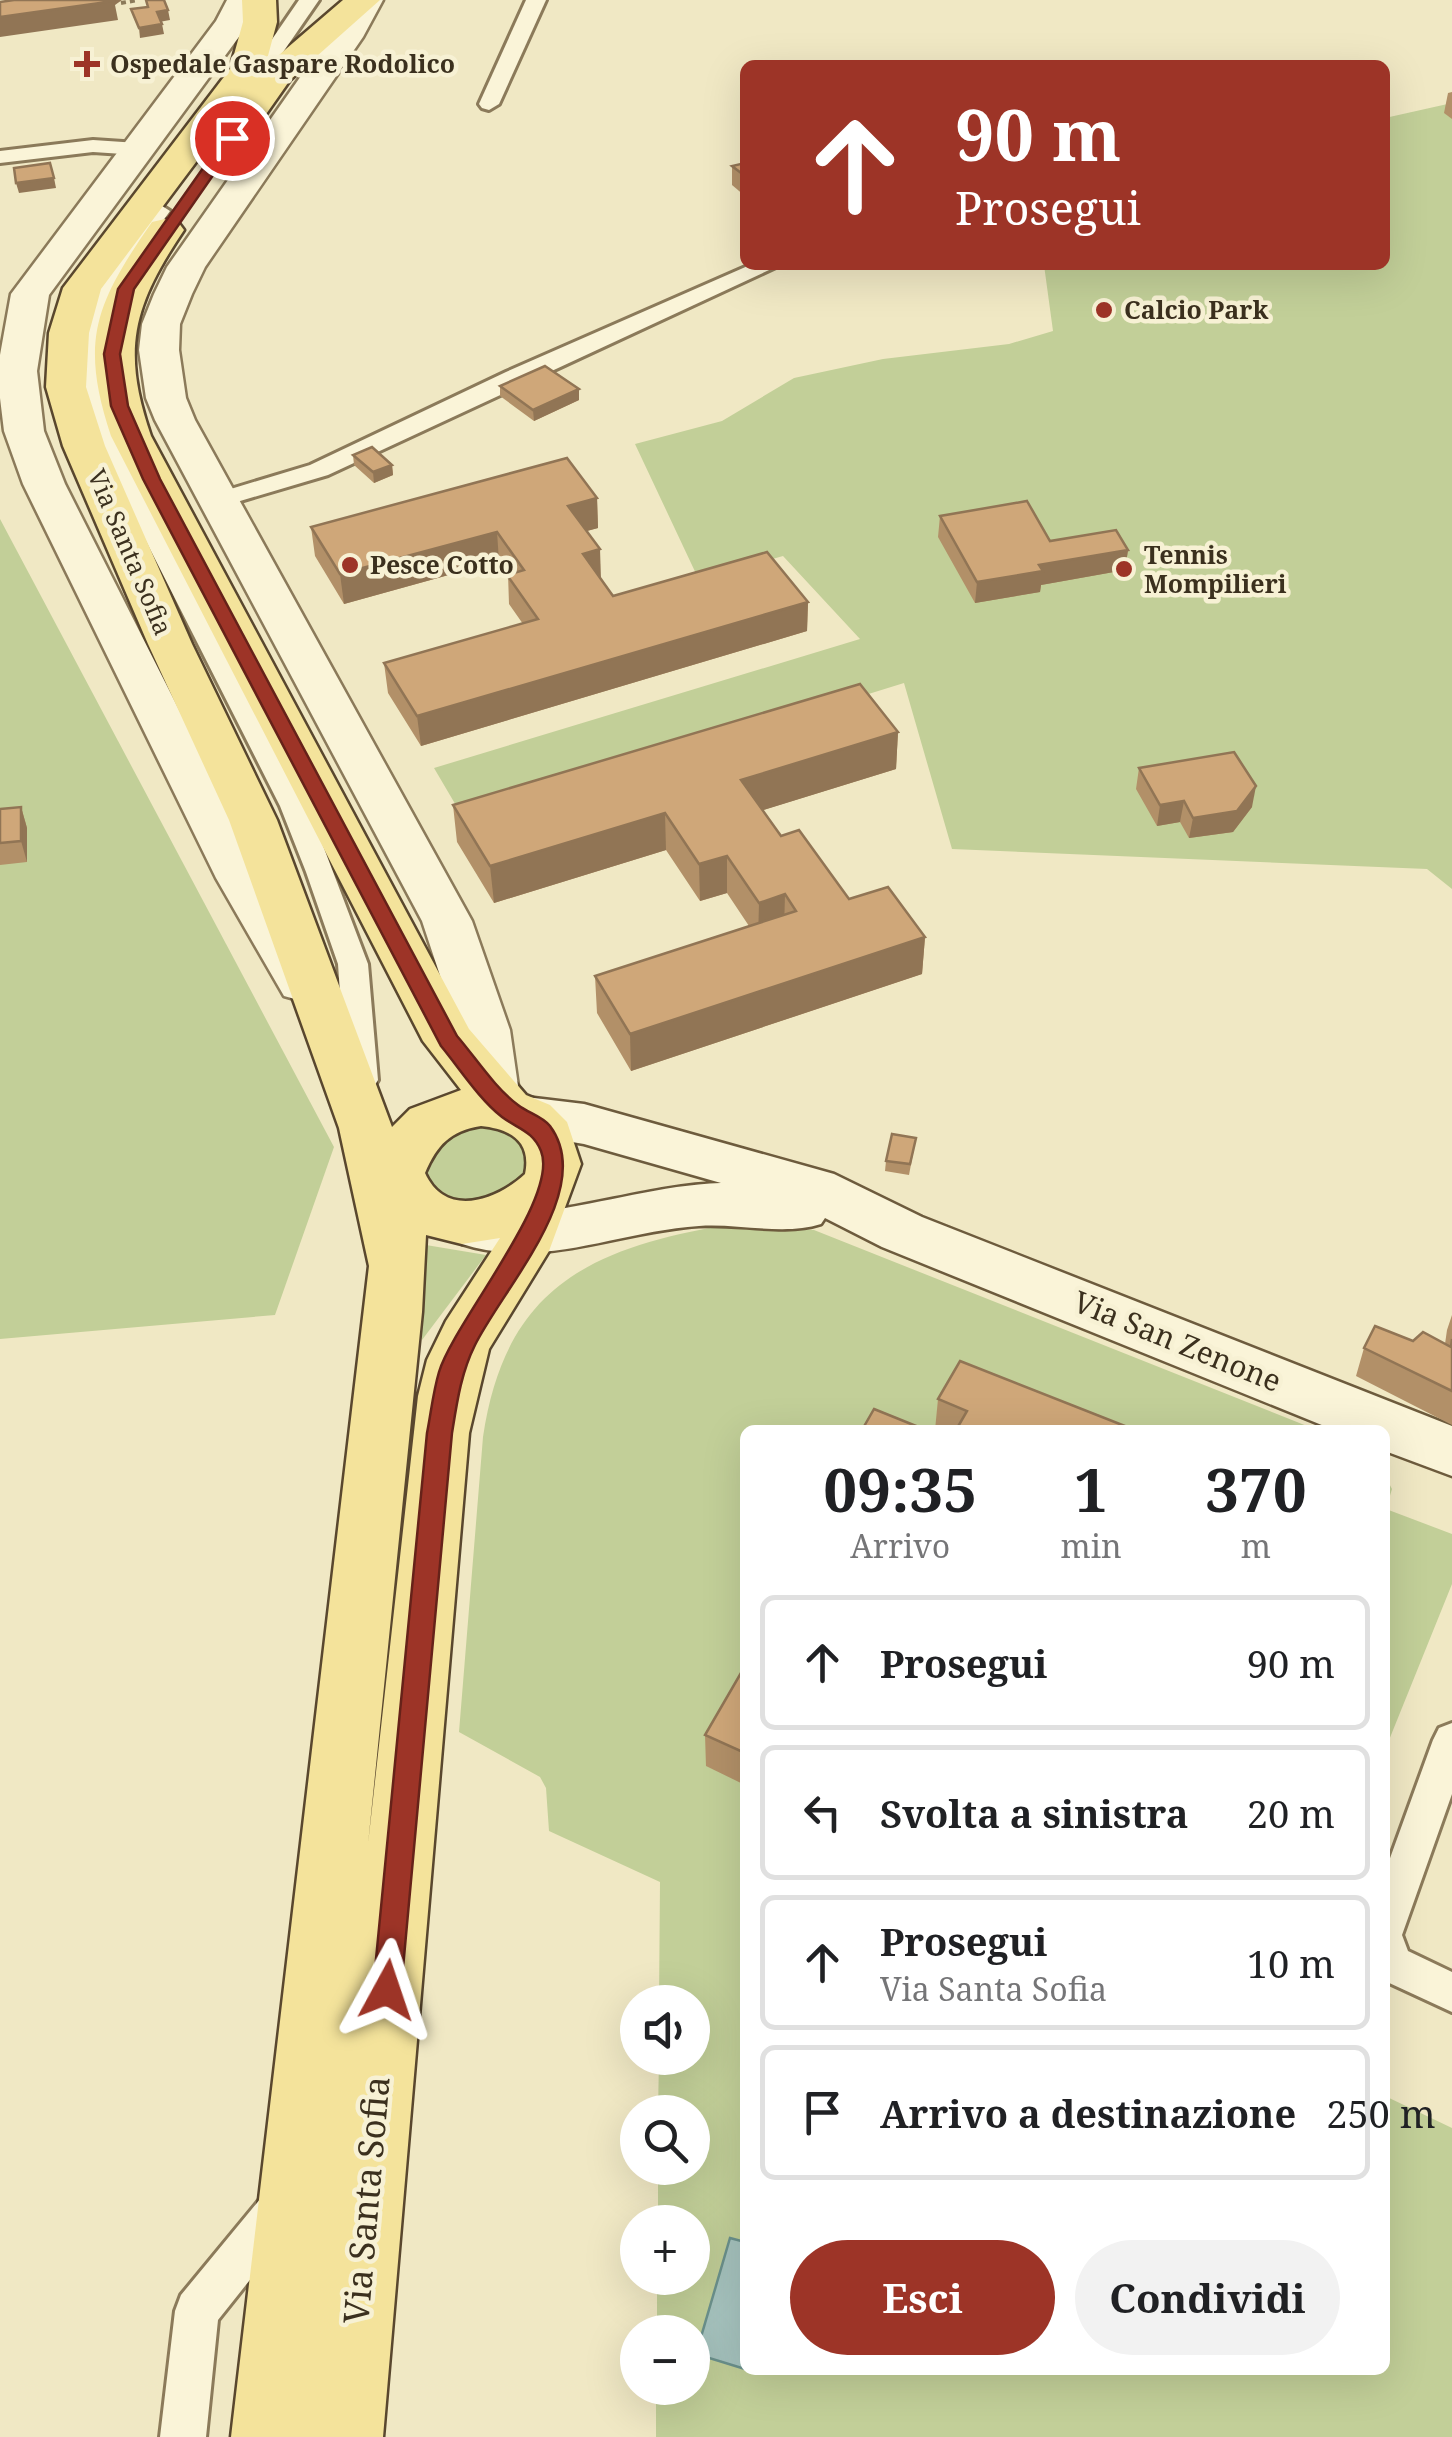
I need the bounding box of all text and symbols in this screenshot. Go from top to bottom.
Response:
place label: Ospedale Gaspare Rodolico [110,46,455,80]
marker: Ospedale Gaspare Rodolico [74,51,100,77]
text: 90 m [955,86,1121,182]
pin [190,96,275,181]
icon: ahead [790,100,920,230]
icon: arrive [205,111,260,166]
text: Prosegui [955,177,1141,238]
place label: Calcio Park [1124,292,1268,326]
marker: Calcio Park [1093,299,1115,321]
street label: Via Santa Sofia [81,463,181,640]
place label: Tennis Mompilieri [1144,537,1287,600]
place label: Pesce Cotto [370,547,514,581]
marker: Pesce Cotto [339,554,361,576]
marker: Tennis Mompilieri [1113,558,1135,580]
street label: Via San Zenone [1068,1280,1288,1401]
text: 09:35 [823,1448,977,1530]
text: 1 [1074,1448,1108,1530]
text: 370 [1205,1448,1307,1530]
text: Arrivo [850,1524,950,1567]
text: min [1061,1524,1122,1567]
text: m [1241,1524,1271,1567]
icon: ahead [795,1635,850,1690]
text: Prosegui [880,1637,1047,1689]
text: 90 m [1247,1637,1335,1689]
icon: left [795,1785,850,1840]
text: Svolta a sinistra [880,1787,1188,1839]
text: 20 m [1247,1787,1335,1839]
text: Prosegui [880,1915,1047,1967]
icon: ahead [795,1935,850,1990]
text: 10 m [1247,1937,1335,1989]
position arrow [335,1938,439,2042]
text: Via Santa Sofia [880,1967,1107,2010]
map controls [620,1985,710,2405]
button: sound [620,1985,710,2075]
street label: Via Santa Sofia [331,2074,400,2326]
icon: arrive [795,2085,850,2140]
text: Arrivo a destinazione [880,2087,1296,2139]
text: 250 m [1326,2087,1436,2139]
button: search [620,2095,710,2185]
button: + [620,2205,710,2295]
button: Esci [790,2240,1055,2355]
button: Condividi [1075,2240,1340,2355]
button: − [620,2315,710,2405]

